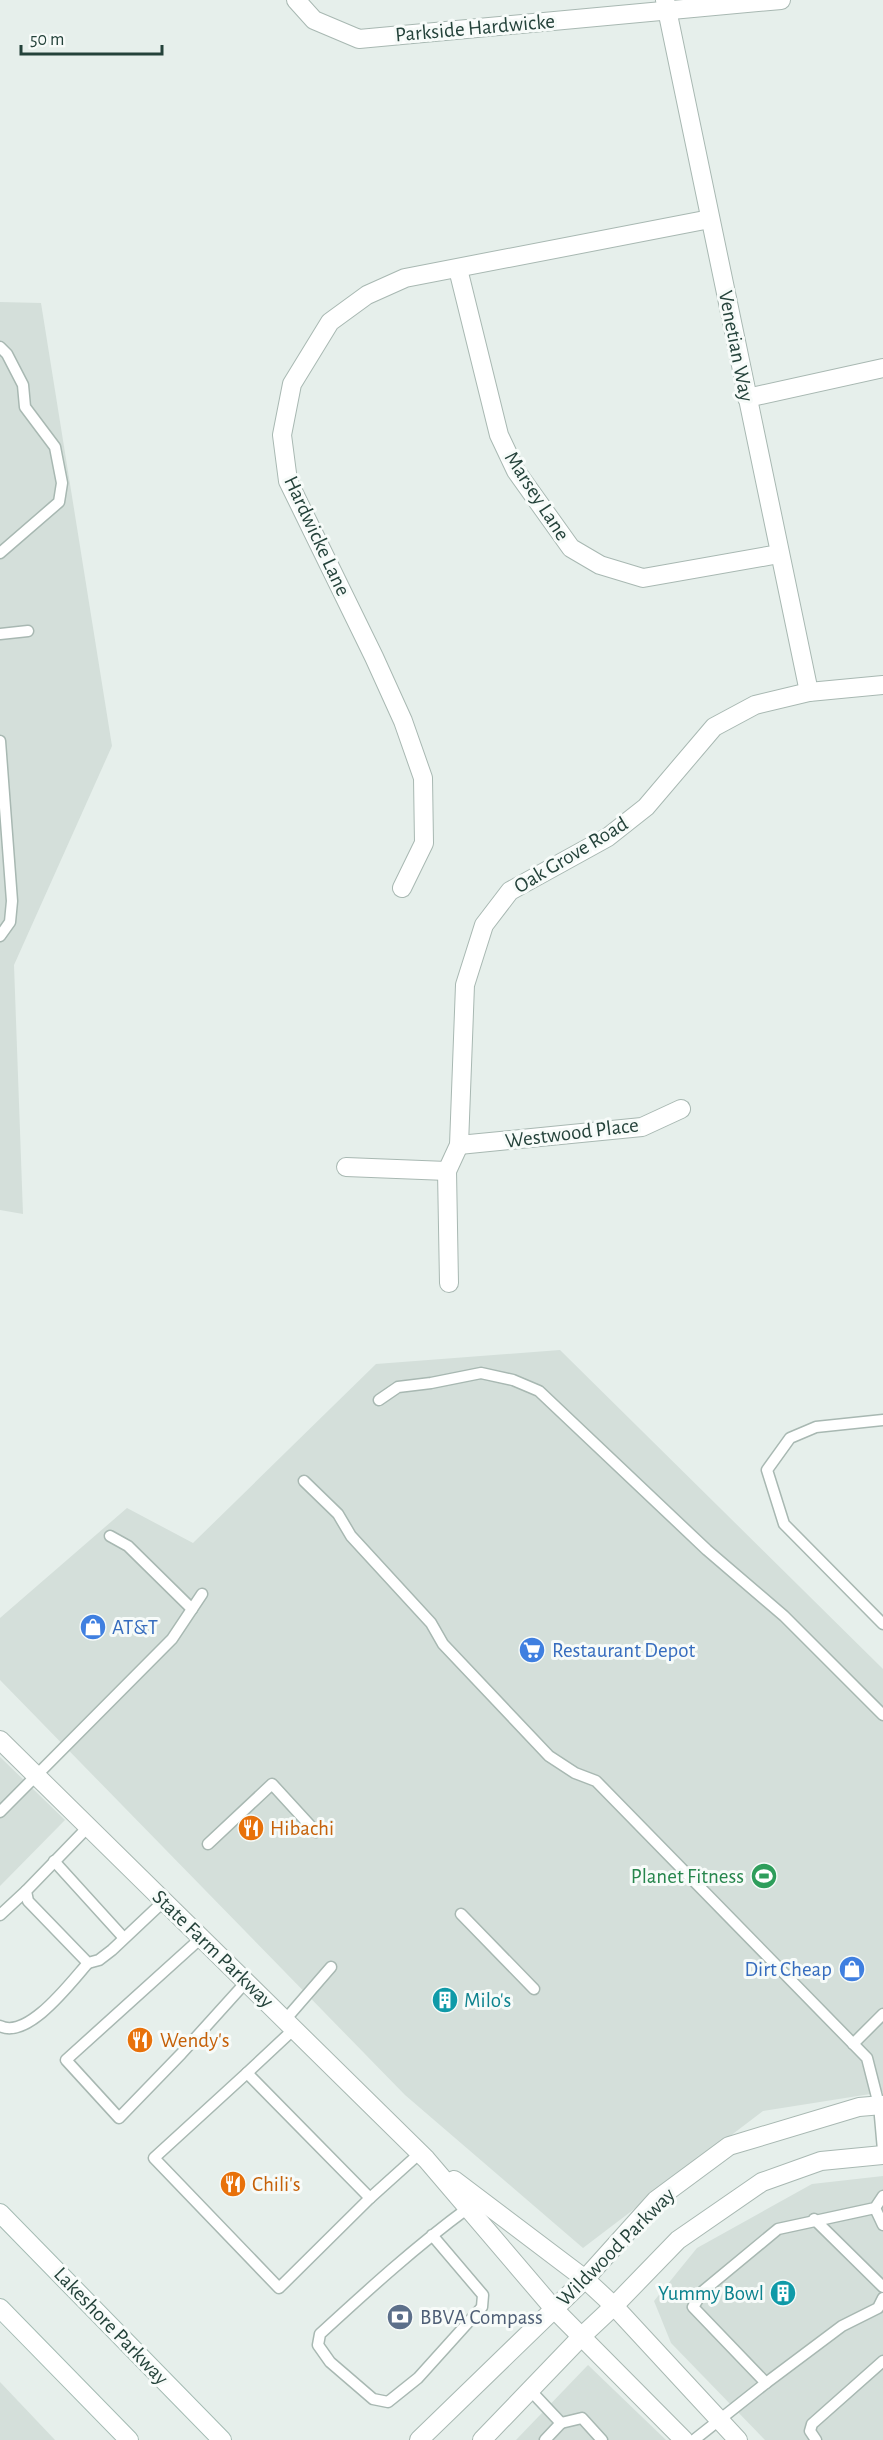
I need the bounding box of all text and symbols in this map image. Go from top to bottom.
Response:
street label: Parkside Hardwicke [394,11,556,45]
scale bar [21,18,162,56]
text: 50 m [30,31,64,49]
street label: Venetian Way [715,289,757,403]
street label: Marsey Lane [501,448,573,544]
street label: Hardwicke Lane [280,473,354,599]
street label: Oak Grove Road [510,813,632,897]
street label: Westwood Place [504,1114,640,1152]
shop icon: AT&T [78,1612,108,1642]
place label: AT&T [112,1617,158,1638]
supermarket icon: Restaurant Depot [517,1635,547,1665]
place label: Restaurant Depot [552,1640,696,1661]
restaurant icon: Hibachi [236,1813,266,1843]
place label: Hibachi [270,1818,334,1839]
sports icon: Planet Fitness [749,1861,779,1891]
place label: Planet Fitness [631,1866,744,1887]
street label: State Farm Parkway [148,1886,278,2012]
shop icon: Dirt Cheap [837,1954,867,1984]
place label: Dirt Cheap [744,1959,832,1980]
building icon: Milo's [430,1985,460,2015]
place label: Milo's [464,1990,511,2011]
restaurant icon: Wendy's [125,2025,155,2055]
place label: Wendy's [160,2030,229,2051]
restaurant icon: Chili's [218,2169,248,2199]
place label: Chili's [252,2174,300,2195]
street label: Wildwood Parkway [553,2184,679,2310]
street label: Lakeshore Parkway [50,2263,172,2389]
building icon: Yummy Bowl [768,2278,798,2308]
place label: Yummy Bowl [658,2283,764,2304]
bank icon: BBVA Compass [385,2302,415,2332]
place label: BBVA Compass [420,2307,543,2328]

